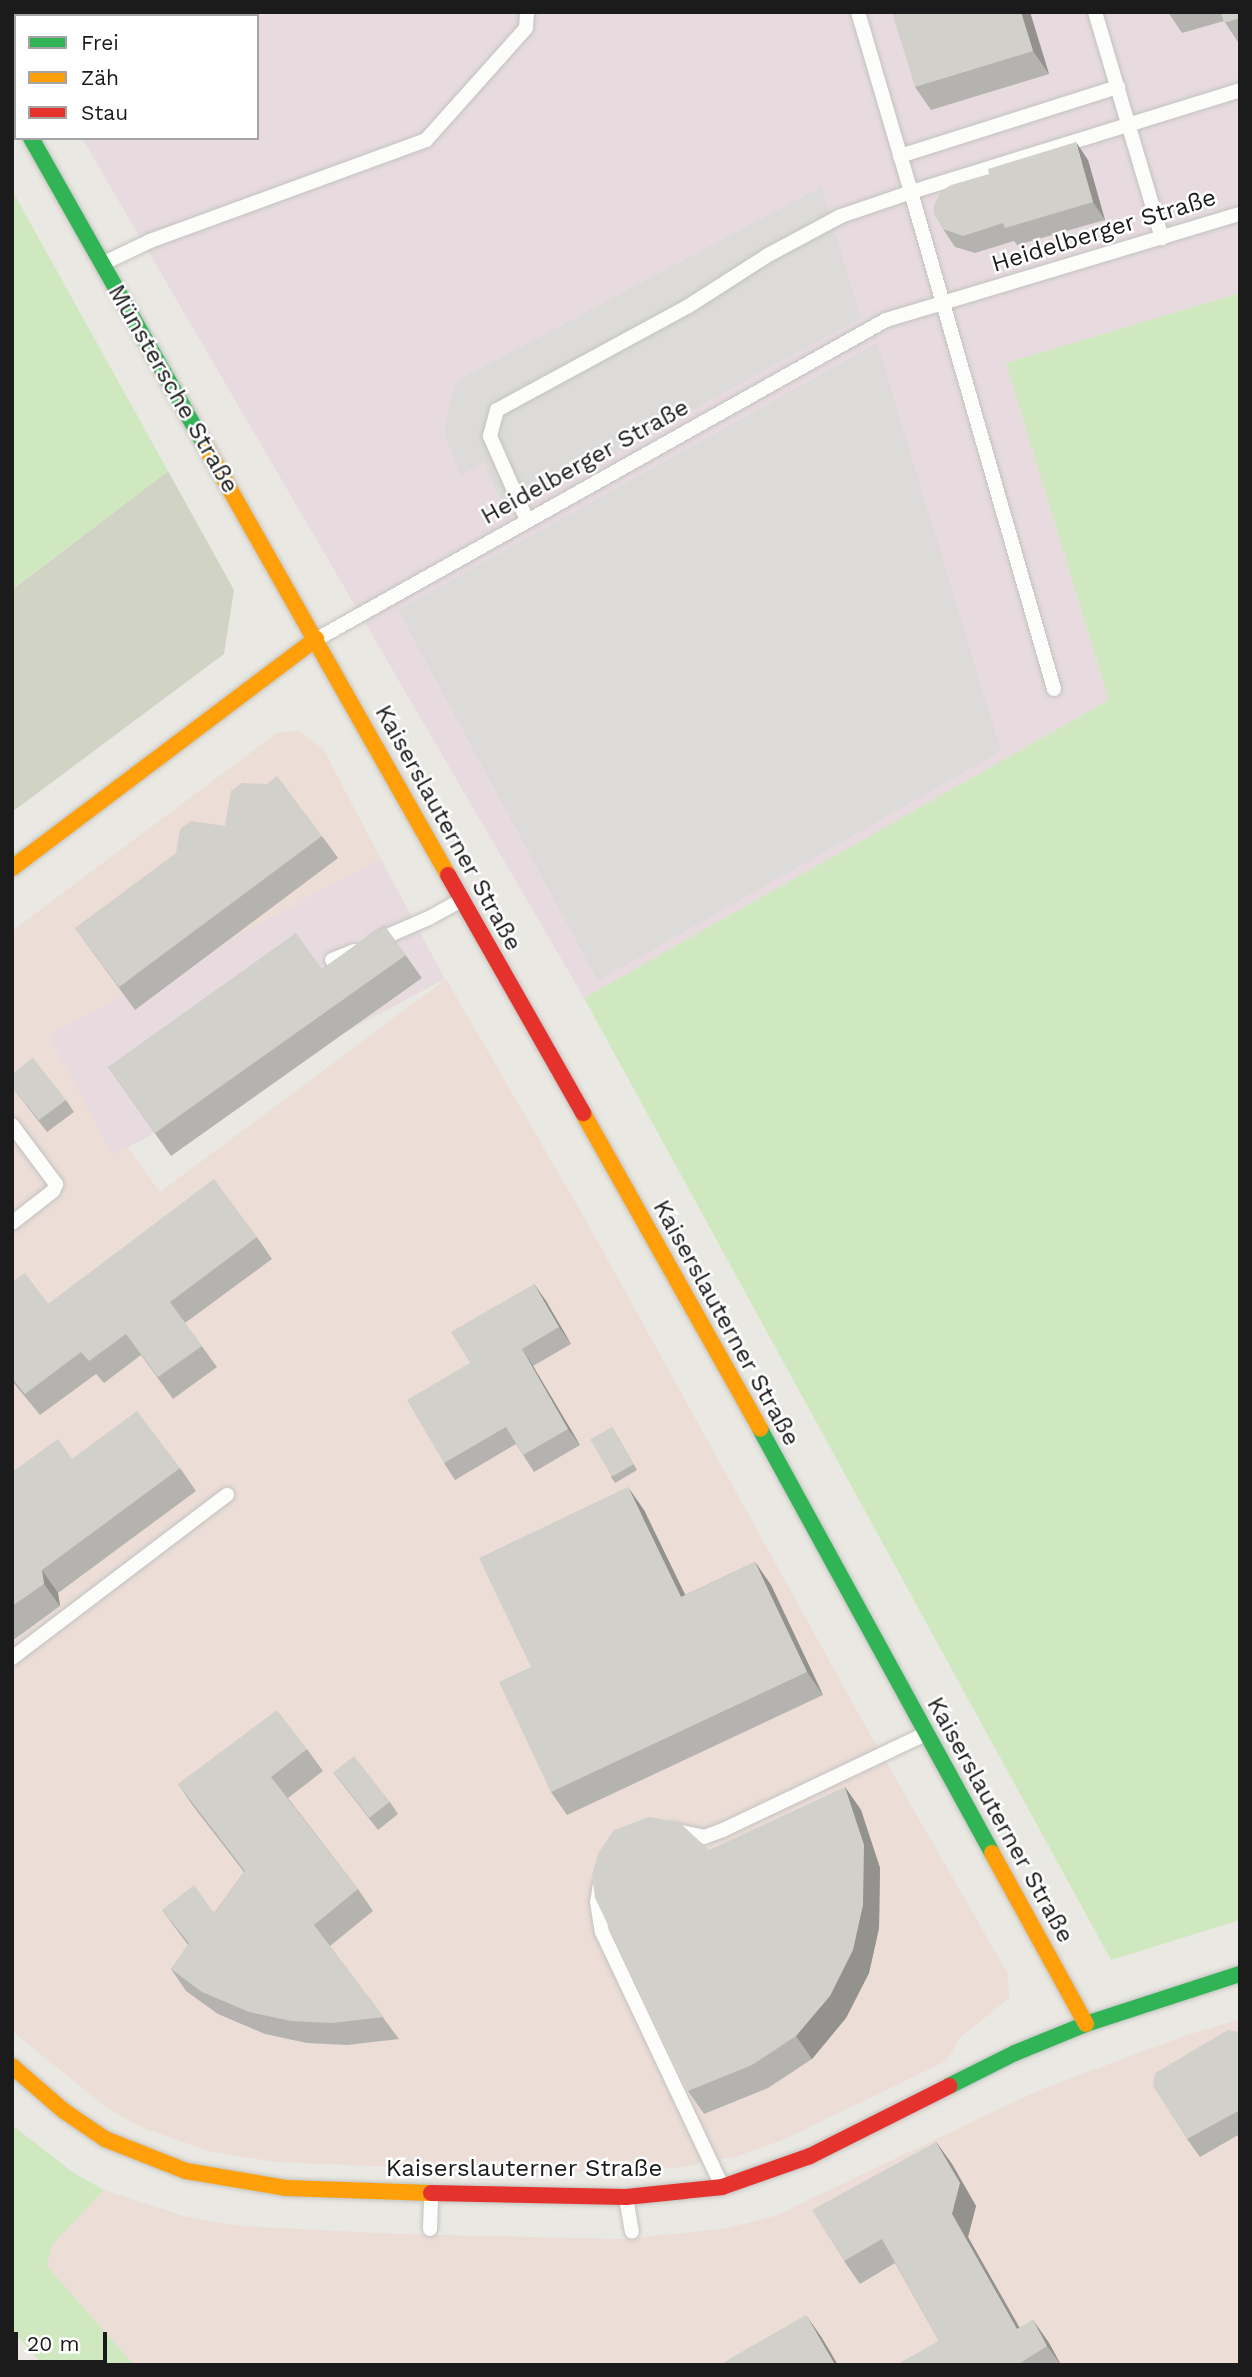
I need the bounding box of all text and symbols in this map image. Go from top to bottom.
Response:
legend [14,14,259,140]
text: Frei [81,30,119,55]
text: Zäh [81,65,119,90]
text: Stau [81,100,128,125]
street label: Heidelberger Straße [988,183,1220,279]
street label: Münstersche Straße [102,280,244,498]
street label: Heidelberger Straße [476,393,694,531]
street label: Kaiserslauterner Straße [368,700,528,956]
street label: Kaiserslauterner Straße [646,1195,806,1451]
street label: Kaiserslauterner Straße [920,1692,1080,1948]
street label: Kaiserslauterner Straße [385,2155,663,2183]
scale bar [18,2318,110,2362]
text: 20 m [27,2331,79,2356]

